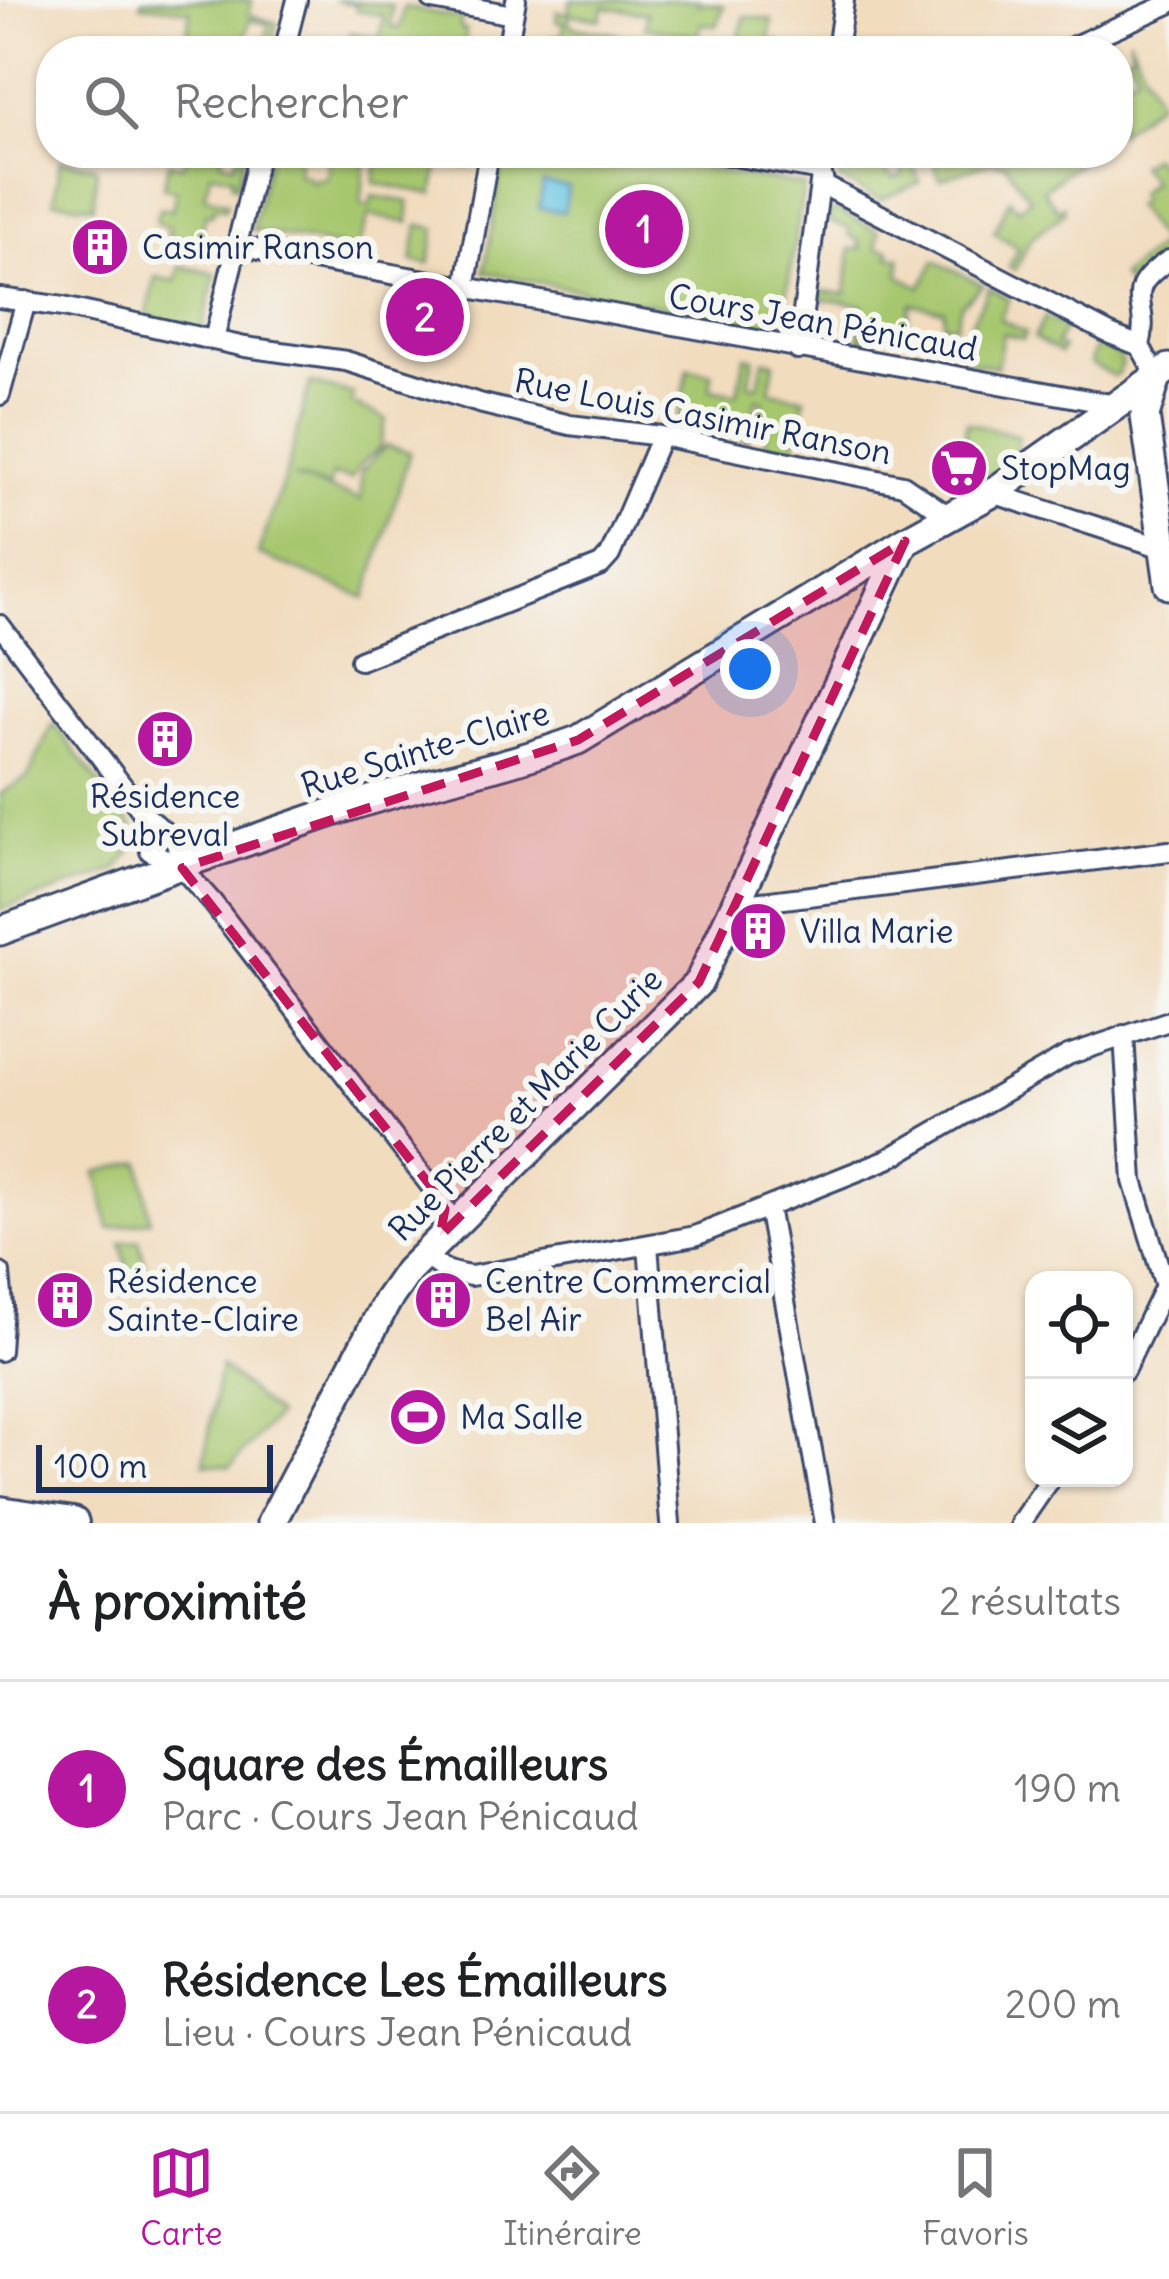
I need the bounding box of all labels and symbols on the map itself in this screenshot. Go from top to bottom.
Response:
pin: 1 [605,184,683,274]
building icon: Casimir Ranson [69,216,131,278]
place label: Casimir Ranson [142,226,374,268]
pin: 2 [386,272,464,362]
street label: Cours Jean Pénicaud [665,274,981,370]
street label: Rue Louis Casimir Ranson [511,359,895,473]
supermarket icon: StopMag [928,437,990,499]
place label: StopMag [1001,447,1131,489]
your location [720,639,780,699]
street label: Rue Sainte-Claire [296,691,554,807]
building icon: Résidence Subreval [134,708,196,770]
place label: Résidence Subreval [90,775,240,855]
building icon: Villa Marie [727,900,789,962]
place label: Villa Marie [800,910,954,952]
street label: Rue Pierre et Marie Curie [379,958,671,1250]
place label: Résidence Sainte-Claire [107,1260,299,1340]
place label: Centre Commercial Bel Air [485,1260,771,1340]
building icon: Résidence Sainte-Claire [34,1269,96,1331]
building icon: Centre Commercial Bel Air [412,1269,474,1331]
sports icon: Ma Salle [387,1386,449,1448]
place label: Ma Salle [460,1396,583,1438]
scale bar [36,1439,273,1492]

